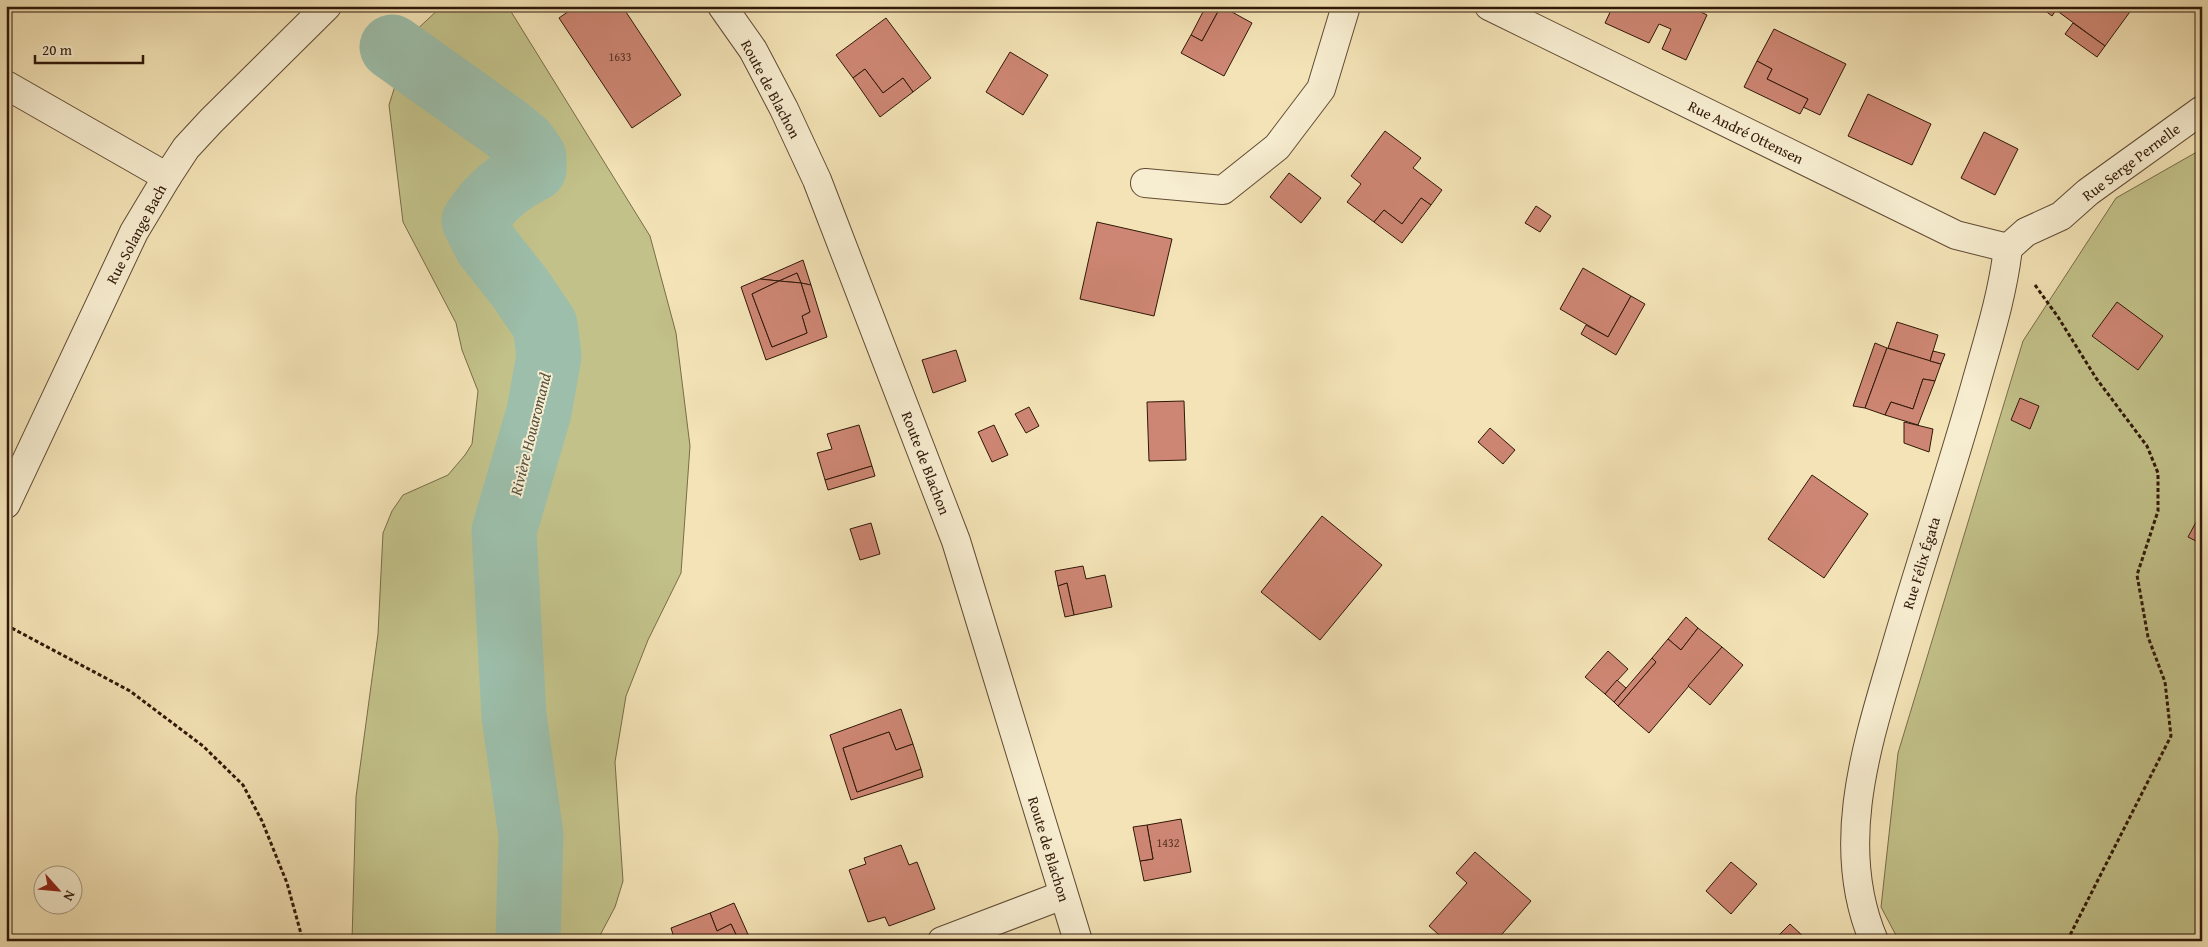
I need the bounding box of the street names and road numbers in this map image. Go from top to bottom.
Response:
street label: Route de Blachon [736,36,806,143]
street label: Rue André Ottensen [1685,95,1808,169]
street label: Rue Serge Pernelle [2078,118,2184,206]
street label: Rue Solange Bach [101,180,171,288]
street label: Route de Blachon [897,408,956,518]
street label: Rue Félix Égata [1897,514,1945,612]
street label: Route de Blachon [1023,794,1075,905]

